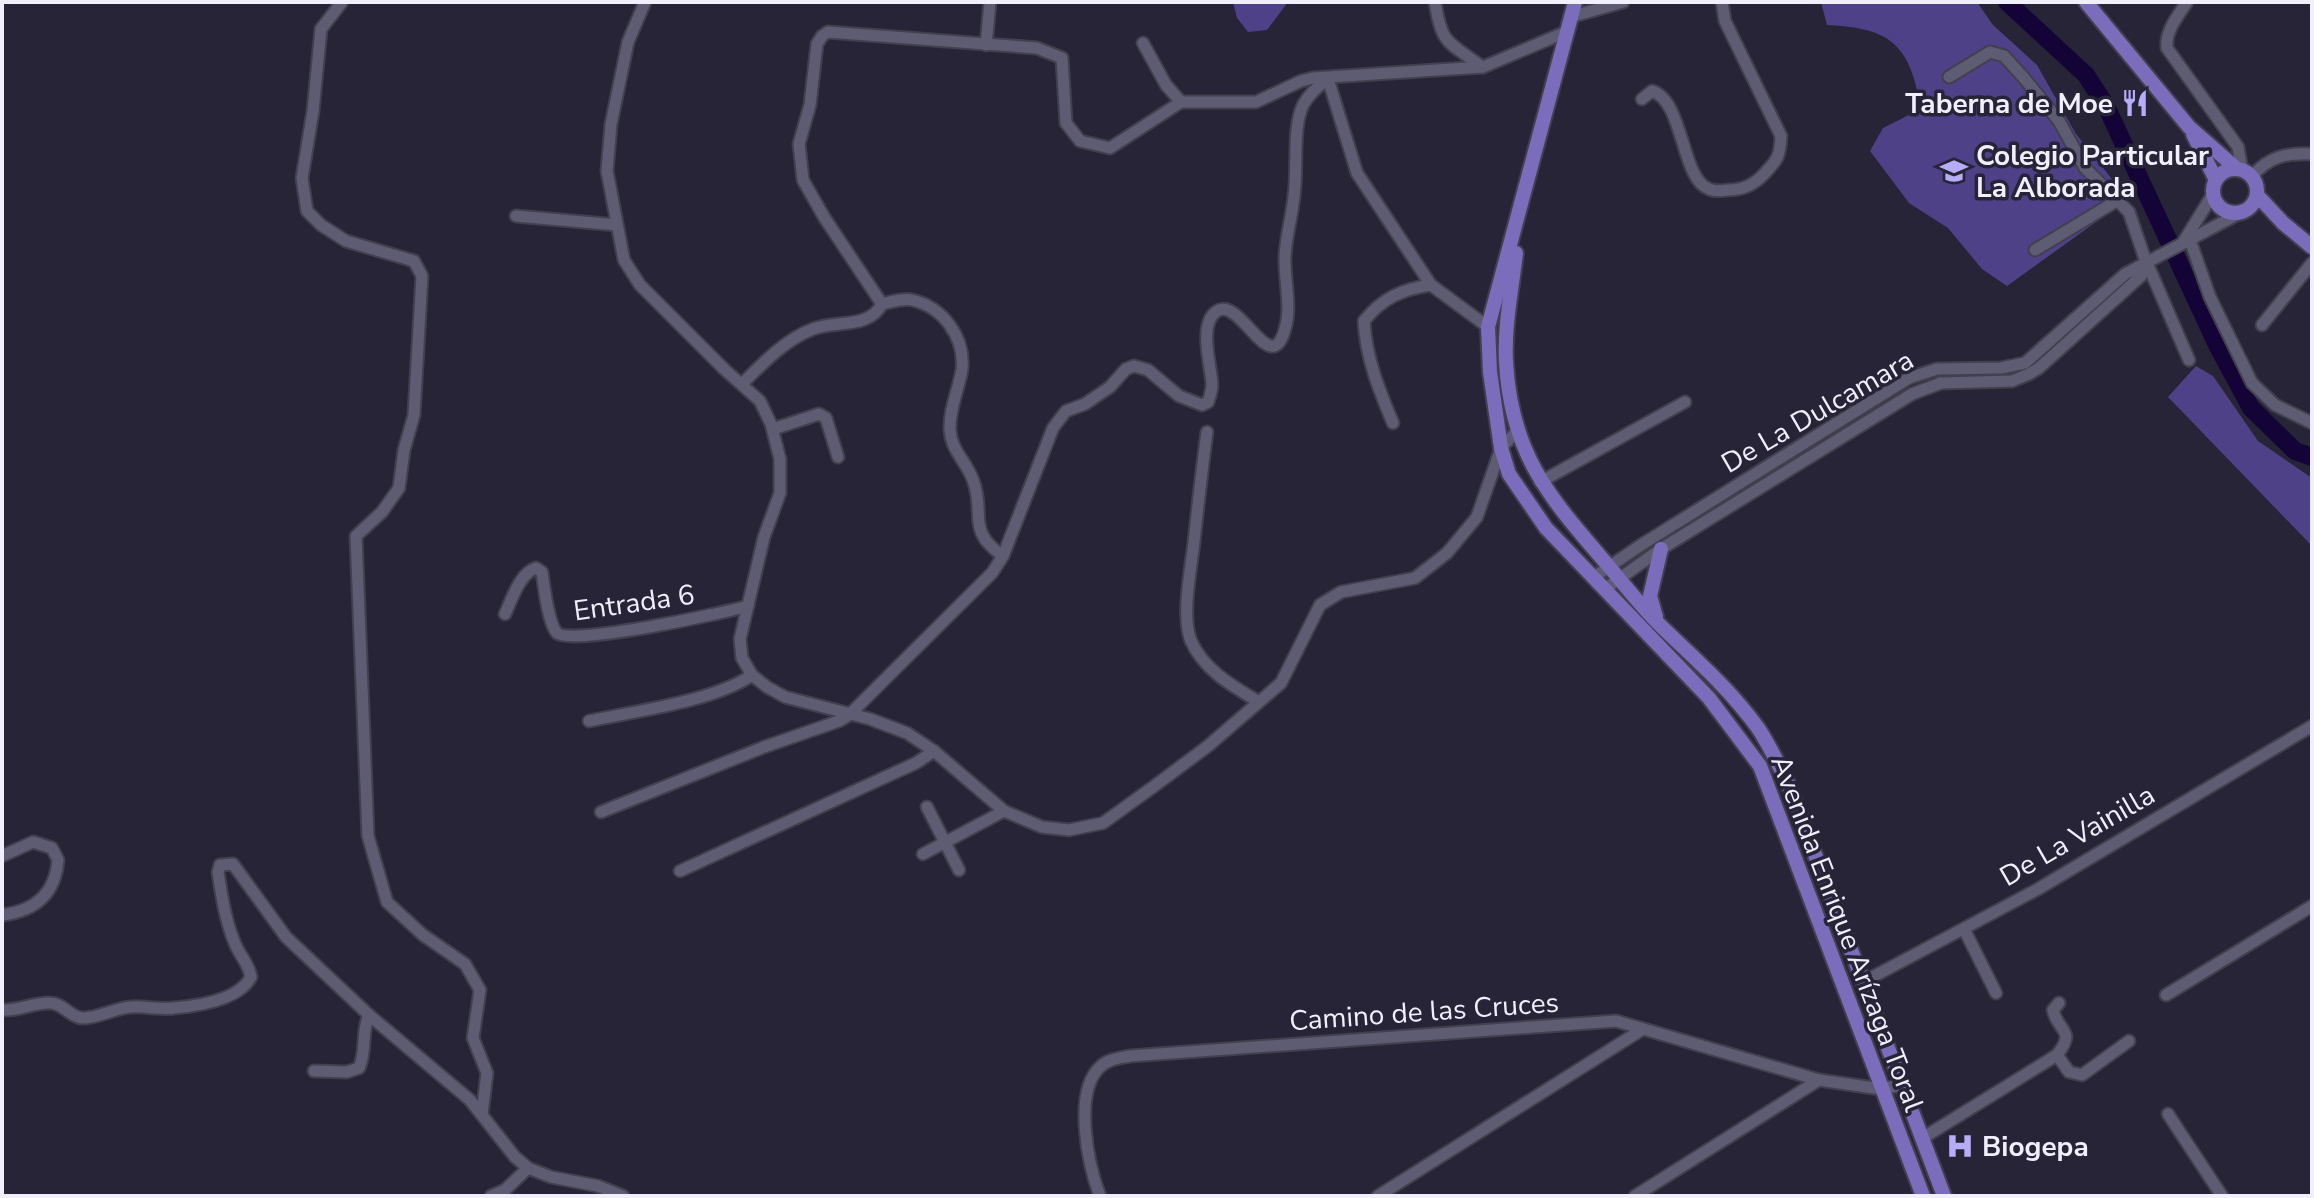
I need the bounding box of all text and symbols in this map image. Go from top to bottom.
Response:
place label: Taberna de Moe [1905,85,2113,123]
restaurant icon: Taberna de Moe [2120,88,2150,118]
place label: Colegio Particular La Alborada [1976,137,2209,207]
school or university icon: Colegio Particular La Alborada [1939,156,1969,186]
street label: De La Dulcamara [1714,341,1921,482]
street label: Entrada 6 [571,576,697,630]
street label: Avenida Enrique Arízaga Toral [1761,750,1933,1118]
street label: De La Vainilla [1993,776,2162,896]
street label: Camino de las Cruces [1288,984,1560,1040]
place label: Biogepa [1982,1128,2089,1166]
hospital icon: Biogepa [1945,1131,1975,1161]

